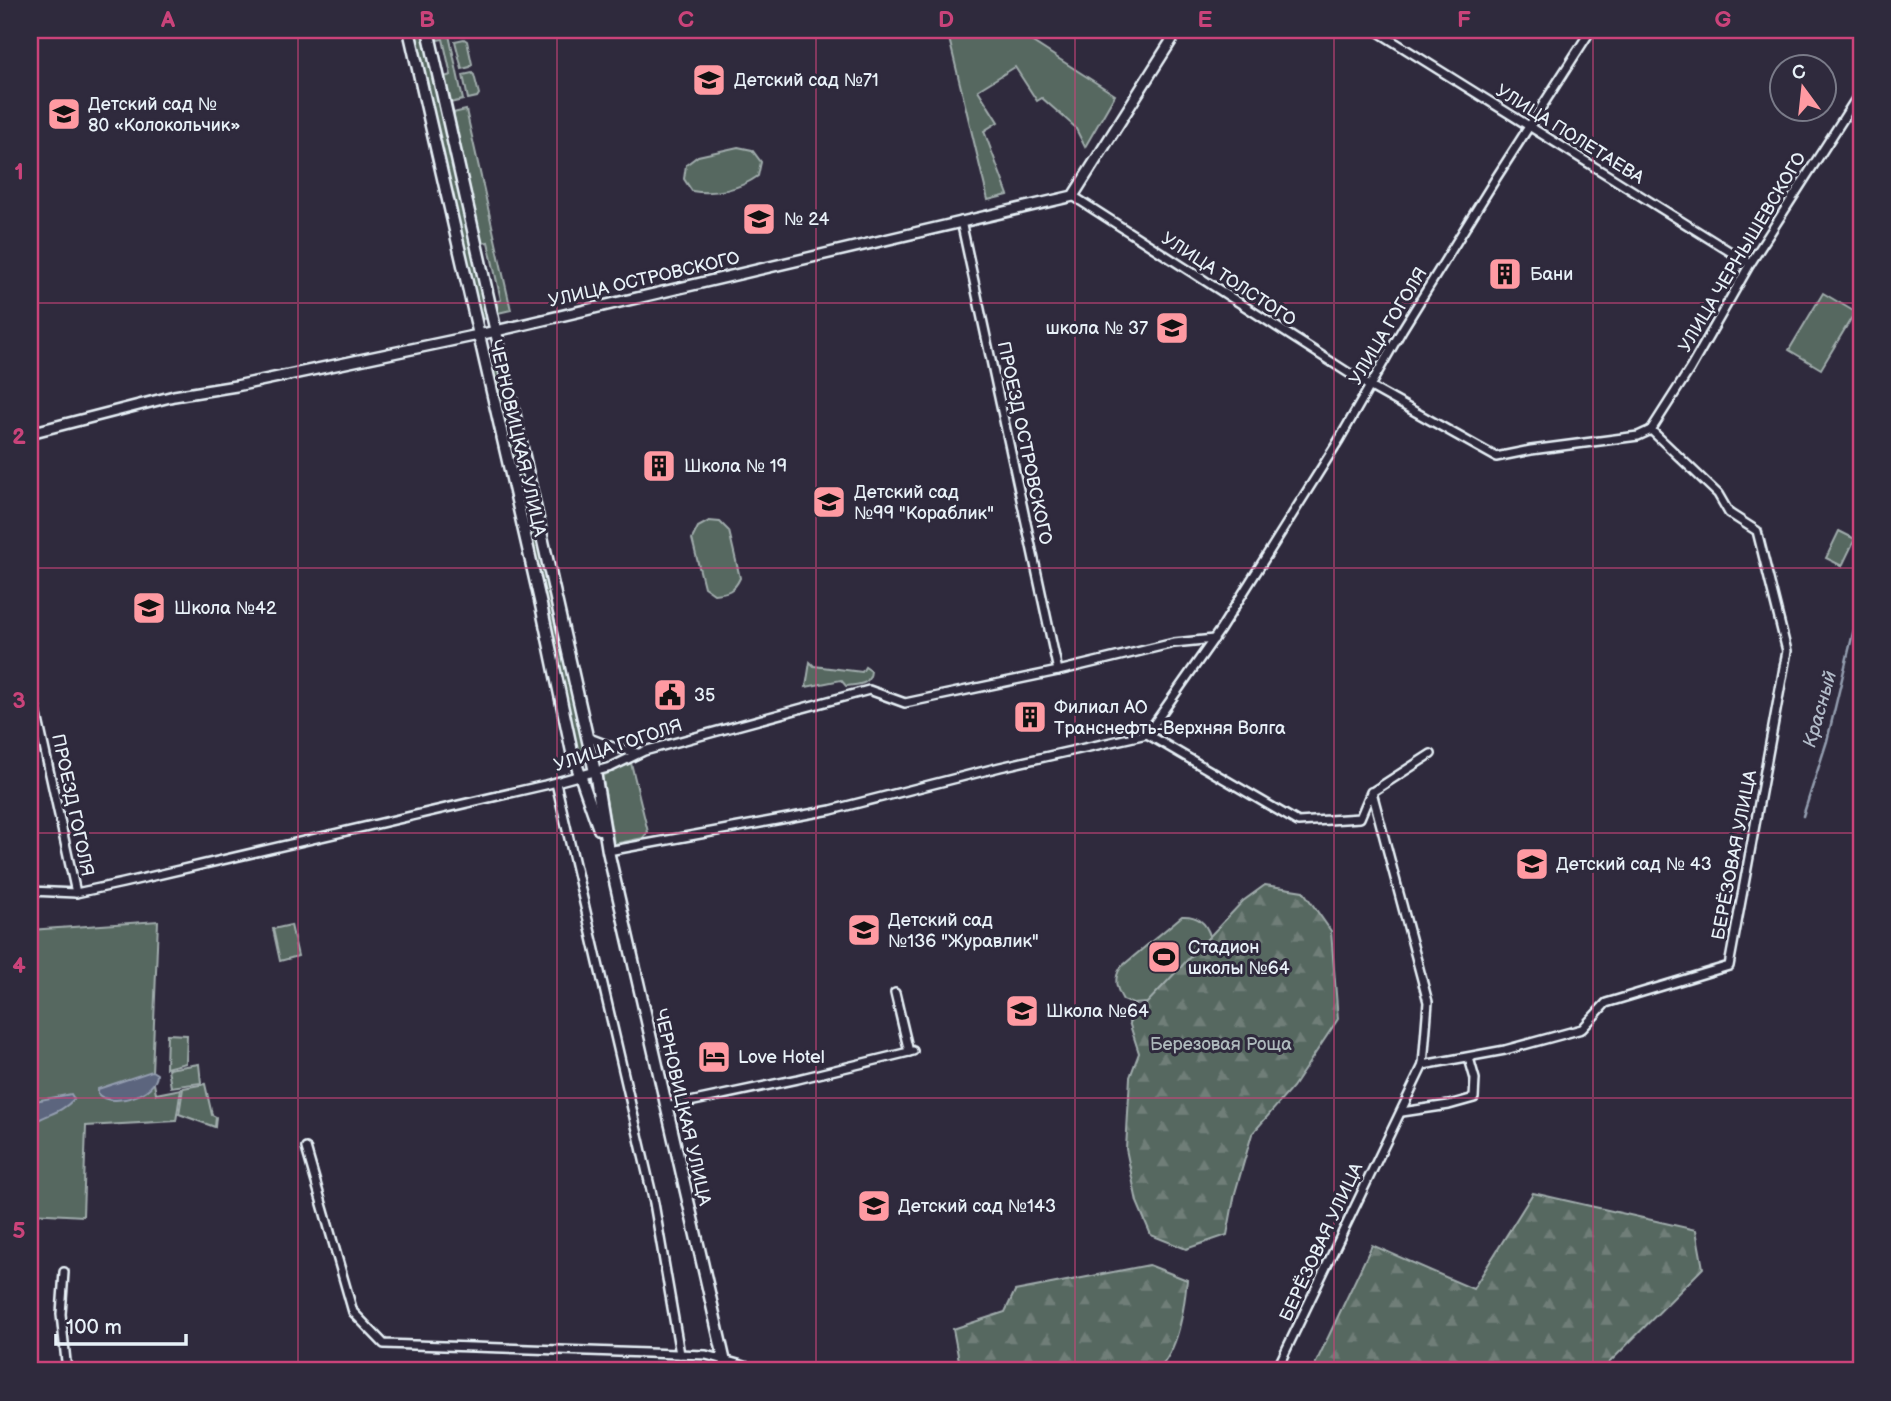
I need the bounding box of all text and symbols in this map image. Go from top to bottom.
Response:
text: A [160,6,176,34]
text: B [419,6,435,34]
text: C [678,6,694,34]
text: D [938,6,954,34]
text: E [1198,6,1213,34]
text: F [1457,6,1471,34]
text: G [1715,6,1732,34]
north arrow [1769,52,1839,122]
text: С [1790,60,1808,86]
school or university icon: Детский сад №71 [690,61,728,99]
place label: Детский сад №71 [734,70,879,91]
street label: УЛИЦА ПОЛЕТАЕВА [1492,80,1648,189]
place label: Детский сад № 80 «Колокольчик» [88,94,240,136]
school or university icon: Детский сад № 80 «Колокольчик» [45,95,83,133]
street label: УЛИЦА ЧЕРНЫШЕВСКОГО [1674,148,1811,356]
text: 1 [14,158,24,186]
school or university icon: № 24 [740,200,778,238]
place label: № 24 [784,209,830,230]
street label: УЛИЦА ТОЛСТОГО [1158,228,1300,331]
street label: УЛИЦА ОСТРОВСКОГО [546,247,742,312]
building icon: Бани [1486,255,1524,293]
street label: УЛИЦА ГОГОЛЯ [1345,264,1432,389]
place label: Бани [1530,264,1573,285]
school or university icon: школа № 37 [1153,309,1191,347]
place label: школа № 37 [1046,318,1148,339]
street label: ЧЕРНОВИЦКАЯ УЛИЦА [485,338,550,539]
street label: ПРОЕЗД ОСТРОВСКОГО [993,340,1056,547]
text: 2 [12,423,26,451]
building icon: Школа № 19 [640,447,678,485]
place label: Школа № 19 [684,456,787,477]
place label: Детский сад №99 "Кораблик" [854,482,994,524]
school or university icon: Детский сад №99 "Кораблик" [810,483,848,521]
school or university icon: Школа №42 [130,589,168,627]
place label: Школа №42 [174,598,277,619]
water label: Красный [1799,668,1842,750]
public building icon: 35 [651,676,689,714]
place label: 35 [694,685,715,706]
text: 3 [12,687,26,715]
place label: Филиал АО Транснефть-Верхняя Волга [1054,697,1286,739]
building icon: Филиал АО Транснефть-Верхняя Волга [1011,698,1049,736]
street label: УЛИЦА ГОГОЛЯ [551,715,685,776]
street label: ПРОЕЗД ГОГОЛЯ [47,732,98,878]
street label: БЕРЁЗОВАЯ УЛИЦА [1707,768,1761,942]
school or university icon: Детский сад № 43 [1513,845,1551,883]
place label: Детский сад № 43 [1556,854,1712,875]
place label: Детский сад №136 "Журавлик" [888,910,1039,952]
school or university icon: Детский сад №136 "Журавлик" [845,911,883,949]
place label: Стадион школы №64 [1188,937,1290,979]
sports icon: Стадион школы №64 [1145,938,1183,976]
text: 4 [12,952,26,980]
school or university icon: Школа №64 [1003,992,1041,1030]
place label: Школа №64 [1046,1001,1149,1022]
street label: ЧЕРНОВИЦКАЯ УЛИЦА [650,1007,715,1208]
park label: Березовая Роща [1150,1034,1292,1055]
hotel icon: Love Hotel [695,1038,733,1076]
place label: Love Hotel [738,1047,825,1068]
street label: БЕРЁЗОВАЯ УЛИЦА [1275,1159,1367,1325]
school or university icon: Детский сад №143 [855,1187,893,1225]
place label: Детский сад №143 [898,1196,1056,1217]
text: 5 [12,1217,26,1245]
scale bar [56,1303,186,1347]
text: 100 m [66,1315,122,1340]

